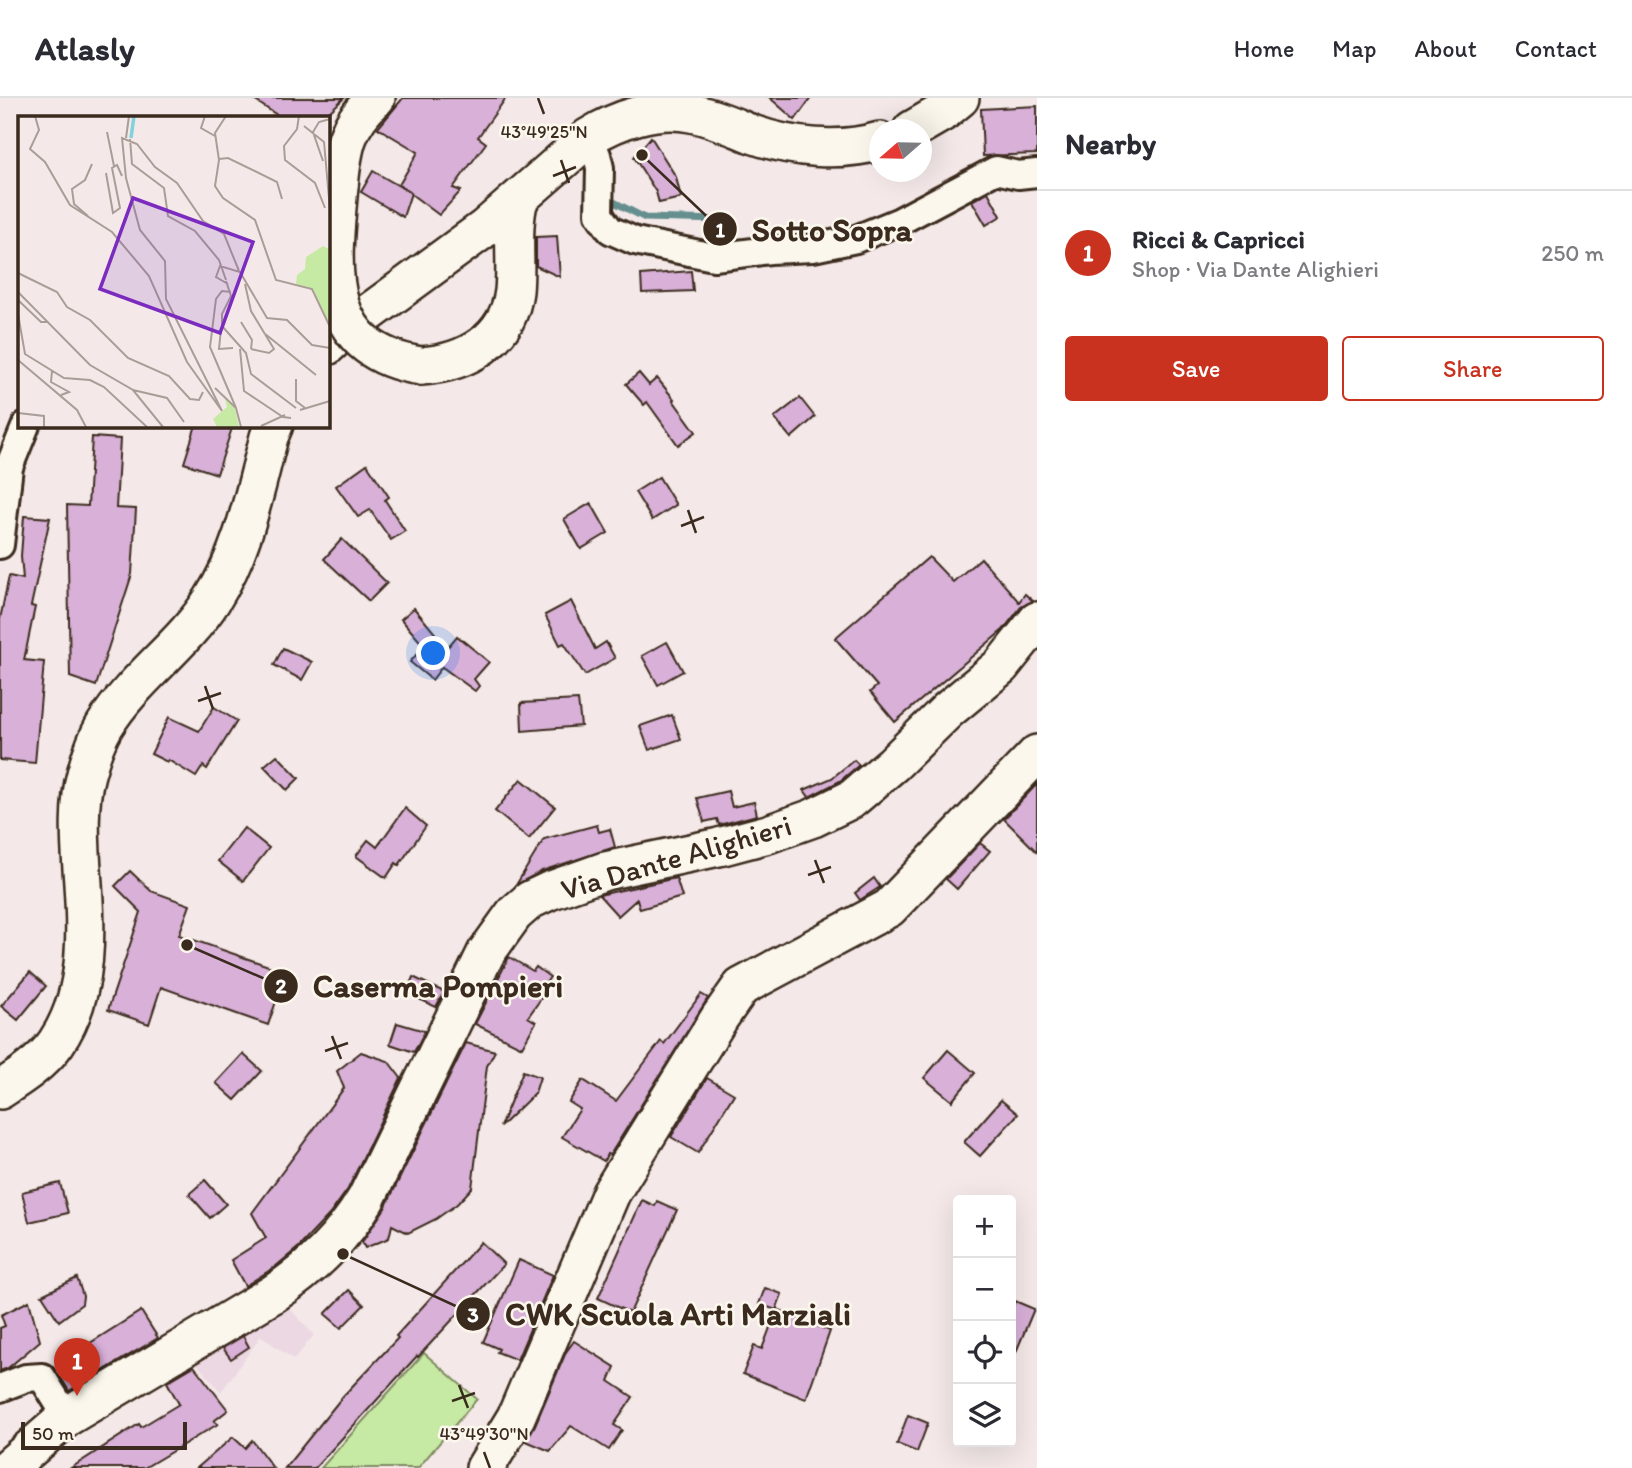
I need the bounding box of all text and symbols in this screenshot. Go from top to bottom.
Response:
text: Atlasly [35,29,135,68]
text: Home [1234,34,1294,63]
text: Map [1332,34,1376,63]
text: About [1414,34,1477,63]
text: Contact [1515,34,1597,63]
inset map [18,116,329,427]
north arrow [869,119,932,182]
text: 43°49'25"N [500,121,588,143]
text: Nearby [1065,125,1156,162]
callout: Sotto Sopra [703,203,926,256]
text: Sotto Sopra [752,211,913,249]
text: 1 [715,217,725,242]
text: Ricci & Capricci [1132,223,1305,255]
text: 1 [1083,239,1093,267]
text: 250 m [1541,239,1604,267]
text: Shop · Via Dante Alighieri [1132,255,1379,283]
button: Save [1065,336,1328,401]
button: Share [1342,336,1604,401]
your location [416,636,450,670]
street label: Via Dante Alighieri [556,806,796,908]
callout: Caserma Pompieri [263,959,577,1012]
text: Caserma Pompieri [313,967,563,1005]
text: 2 [275,973,287,998]
map controls [953,1195,1016,1447]
button: + [953,1195,1016,1258]
button: − [953,1258,1016,1321]
callout: CWK Scuola Arti Marziali [456,1288,866,1341]
text: CWK Scuola Arti Marziali [505,1295,851,1333]
text: 3 [467,1302,479,1327]
button: locate [953,1321,1016,1384]
pin: 1 [54,1338,100,1396]
button: layers [953,1384,1016,1447]
scale bar [21,1419,187,1451]
text: 50 m [32,1422,74,1445]
text: 43°49'30"N [439,1423,529,1445]

